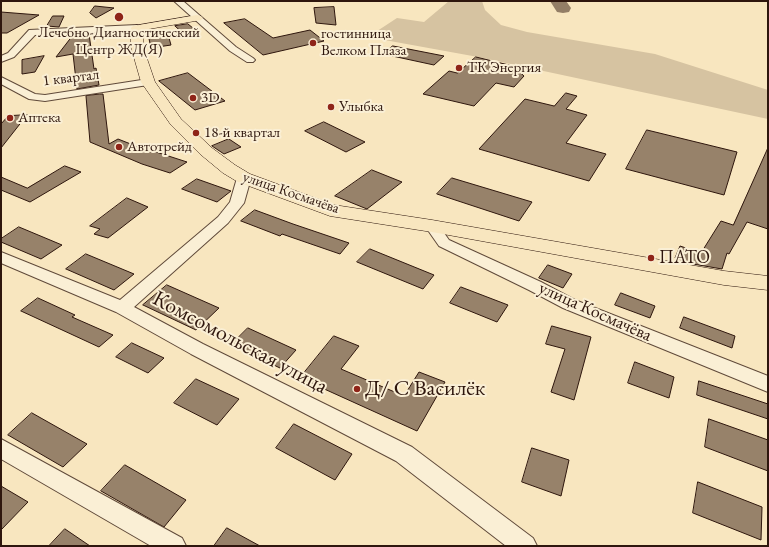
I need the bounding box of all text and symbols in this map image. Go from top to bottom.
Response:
marker: Лечебно-Диагностический Центр ЖД(Я) [113,11,125,23]
place label: Лечебно-Диагностический Центр ЖД(Я) [38,24,200,59]
place label: гостинница Велком Плаза [321,25,407,60]
marker: гостинница Велком Плаза [308,38,318,48]
place label: ТК Энергия [467,59,541,77]
marker: ТК Энергия [454,63,464,73]
street label: 1 квартал [42,66,100,90]
place label: 3D [201,89,220,107]
marker: 3D [188,93,198,103]
place label: Улыбка [339,98,383,116]
marker: Улыбка [326,102,336,112]
place label: Аптека [18,109,61,127]
marker: Аптека [5,113,15,123]
place label: 18-й квартал [204,124,280,142]
marker: 18-й квартал [191,128,201,138]
place label: Автотрейд [127,138,192,156]
marker: Автотрейд [114,142,124,152]
street label: улица Космачёва [240,168,342,218]
place label: ПАТО [659,247,710,269]
marker: ПАТО [646,253,656,263]
street label: улица Космачёва [535,277,655,347]
street label: Комсомольская улица [148,286,332,400]
place label: Д/ С Василёк [365,376,485,402]
marker: Д/ С Василёк [352,384,362,394]

